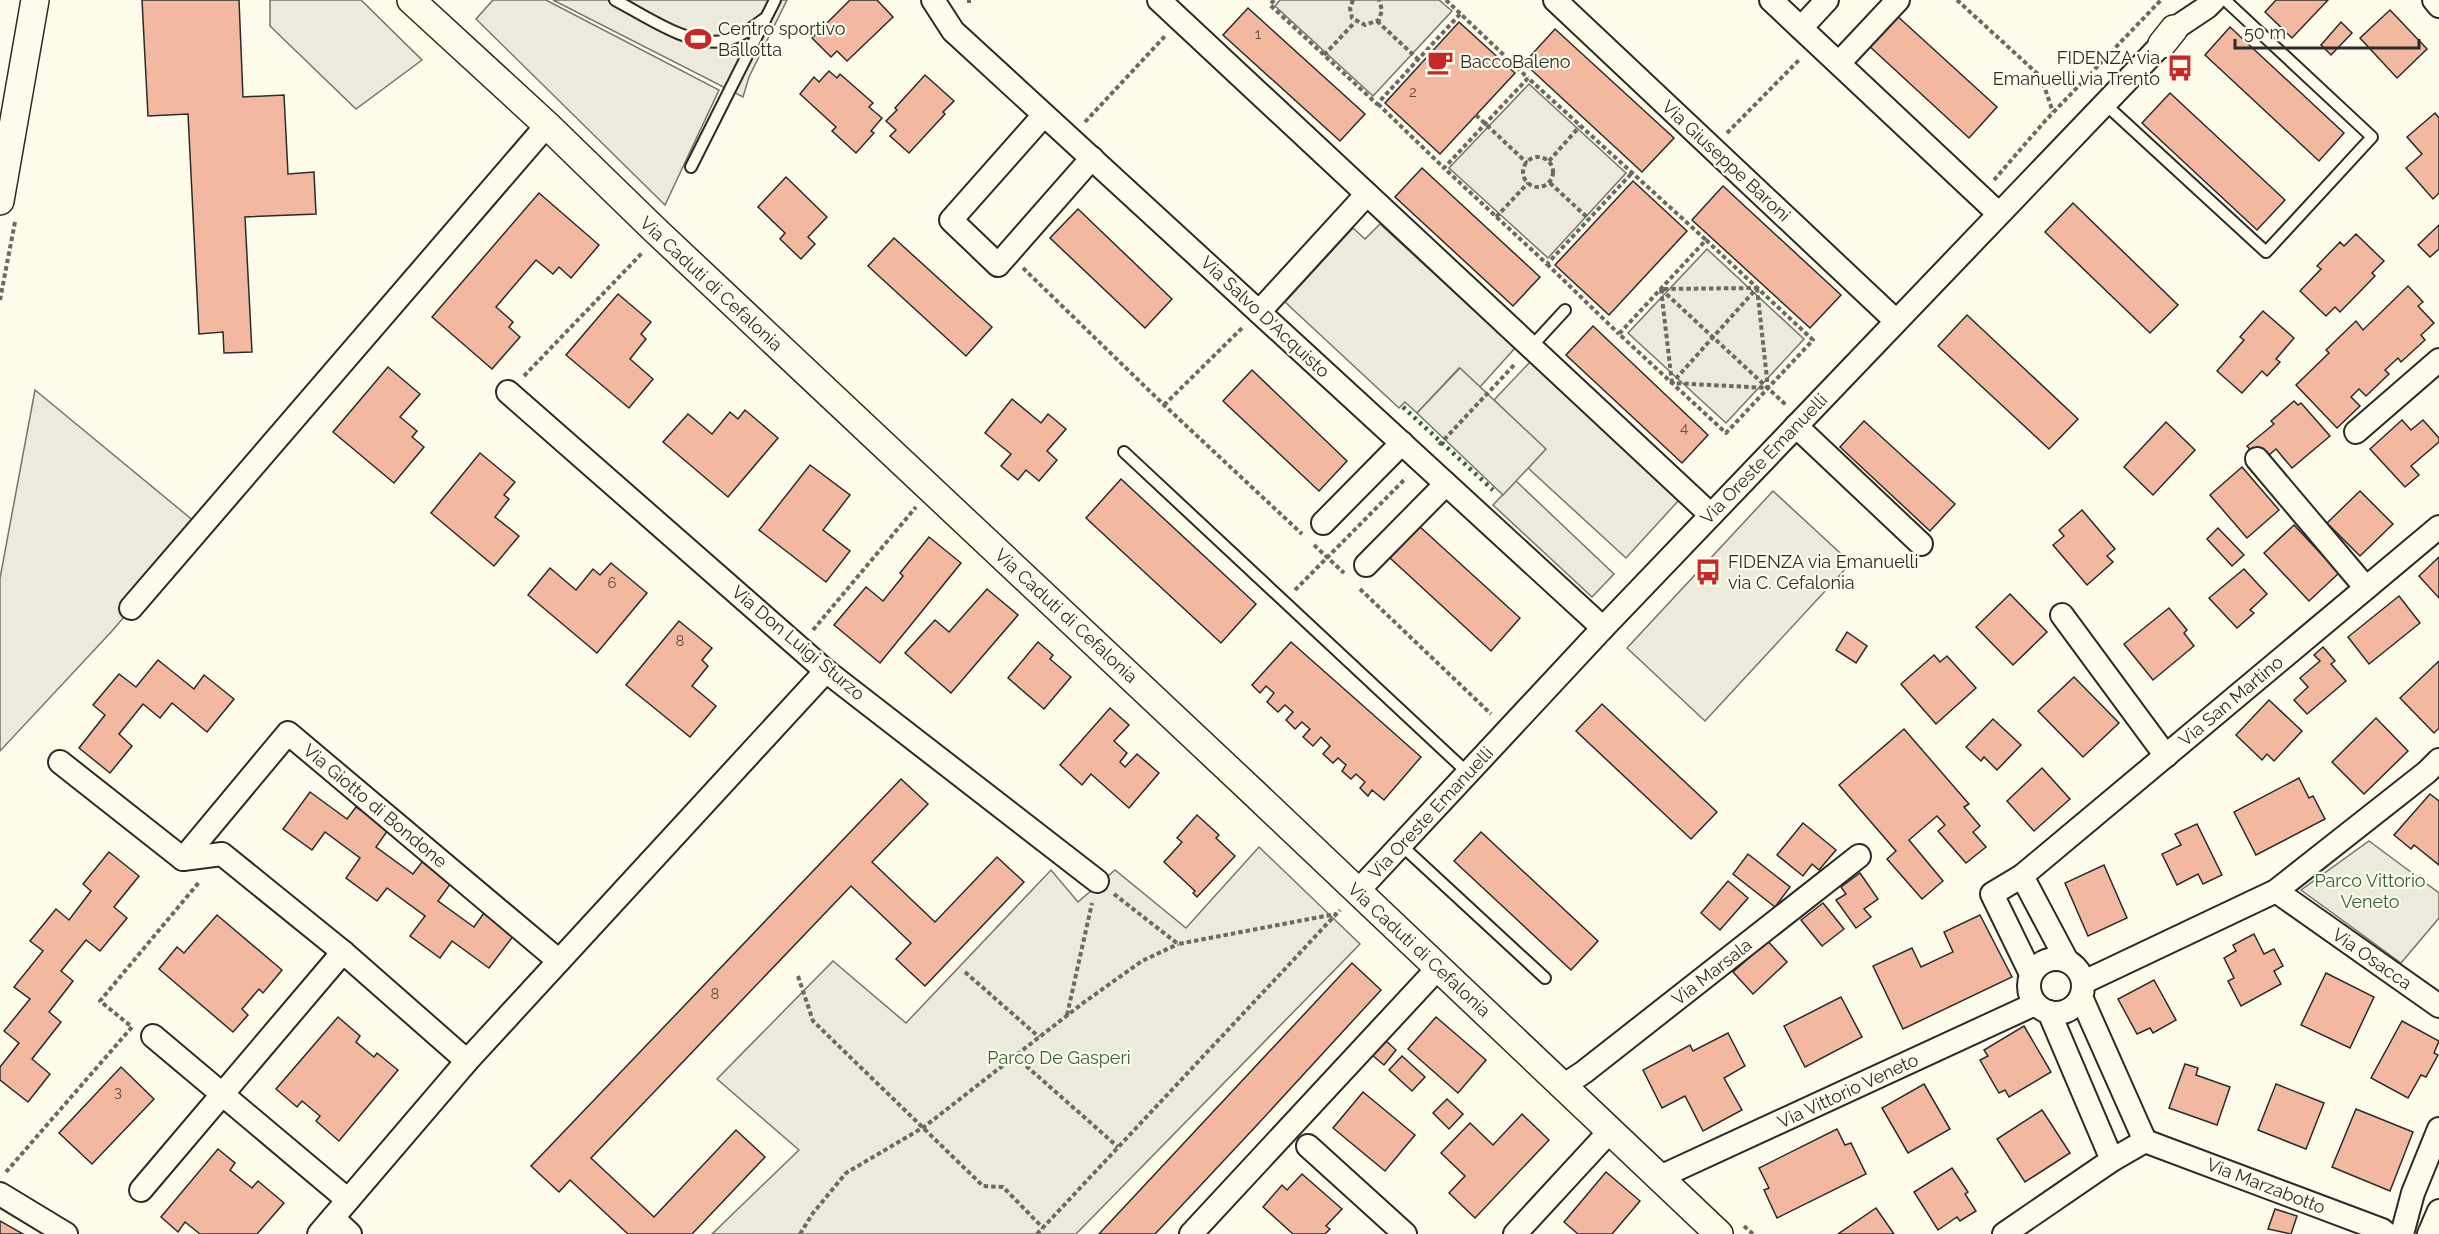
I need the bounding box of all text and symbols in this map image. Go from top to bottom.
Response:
scale bar [2235,12,2420,50]
place label: Centro sportivo Ballotta [718,18,846,60]
text: 50 m [2244,22,2286,43]
sports icon: Centro sportivo Ballotta [683,24,713,54]
house number: 1 [1255,25,1262,43]
cafe icon: BaccoBaleno [1425,47,1455,77]
place label: FIDENZA via Emanuelli via Trento [1993,47,2160,89]
place label: BaccoBaleno [1460,51,1571,72]
bus stop icon: FIDENZA via Emanuelli via Trento [2165,53,2195,83]
house number: 2 [1409,83,1417,101]
street label: Via Giuseppe Baroni [1658,96,1795,225]
street label: Via Caduti di Cefalonia [636,212,787,355]
street label: Via Salvo D'Acquisto [1197,252,1334,382]
street label: Via Oreste Emanuelli [1696,389,1831,528]
house number: 4 [1680,419,1688,437]
street label: Via Caduti di Cefalonia [991,544,1142,687]
place label: FIDENZA via Emanuelli via C. Cefalonia [1728,551,1918,593]
bus stop icon: FIDENZA via Emanuelli via C. Cefalonia [1693,557,1723,587]
house number: 6 [607,574,617,592]
street label: Via Don Luigi Sturzo [728,581,869,705]
house number: 8 [676,632,685,650]
street label: Via San Martino [2174,651,2287,750]
street label: Via Giotto di Bondone [299,739,452,872]
street label: Via Oreste Emanuelli [1364,742,1497,883]
park label: Parco Vittorio Veneto [2314,870,2426,912]
street label: Via Caduti di Cefalonia [1344,878,1495,1021]
street label: Via Osacca [2329,924,2416,994]
street label: Via Marsala [1668,934,1756,1009]
house number: 8 [711,985,720,1003]
park label: Parco De Gasperi [987,1047,1131,1068]
street label: Via Vittorio Veneto [1774,1049,1922,1132]
house number: 3 [114,1083,122,1101]
street label: Via Marzabotto [2204,1153,2329,1218]

